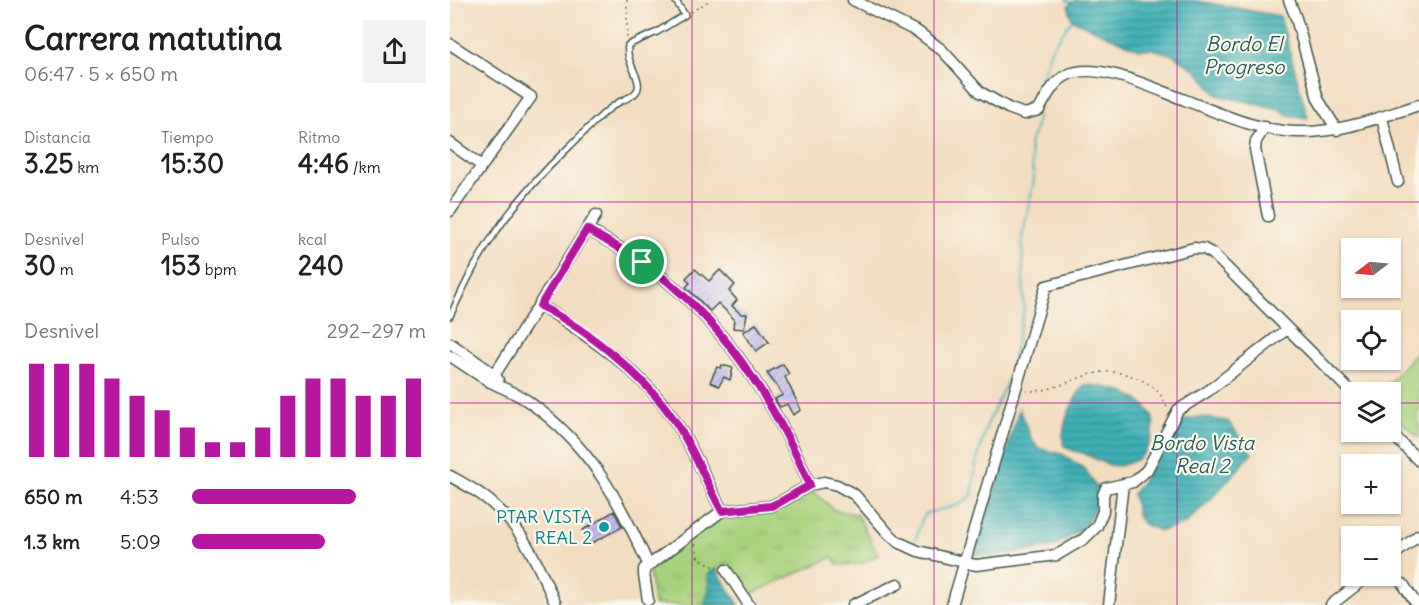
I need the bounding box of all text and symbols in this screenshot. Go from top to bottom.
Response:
text: Carrera matutina [24,17,282,59]
button: share [363,20,426,83]
water label: Bordo El Progreso [1203,31,1286,79]
text: 06:47 · 5 × 650 m [24,61,178,86]
text: Distancia [24,127,91,147]
text: Tiempo [161,127,214,147]
text: Ritmo [298,127,340,147]
text: 3.25 [24,147,73,180]
text: 15:30 [161,147,224,180]
text: 4:46 [298,147,349,180]
text: km [73,157,99,177]
text: /km [349,157,381,177]
text: Desnivel [24,229,84,249]
text: Pulso [161,229,200,249]
text: kcal [298,229,327,249]
pin [616,236,667,287]
north arrow [1341,238,1401,298]
map controls [1341,238,1401,586]
icon: arrive [625,245,658,278]
text: 30 [24,249,56,282]
text: 153 [161,249,201,282]
text: 240 [298,249,344,282]
text: m [56,259,74,279]
text: bpm [201,259,237,279]
button: locate [1341,310,1401,370]
text: Desnivel [24,318,99,343]
text: 292–297 m [327,318,426,343]
button: layers [1341,382,1401,442]
water label: Bordo Vista Real 2 [1150,430,1256,478]
button: + [1341,454,1401,514]
text: 650 m [24,484,83,509]
text: 4:53 [120,484,159,509]
place label: PTAR VISTA REAL 2 [496,505,592,549]
marker: PTAR VISTA REAL 2 [597,520,611,534]
button: − [1341,526,1401,586]
text: 1.3 km [24,529,80,554]
text: 5:09 [120,529,161,554]

